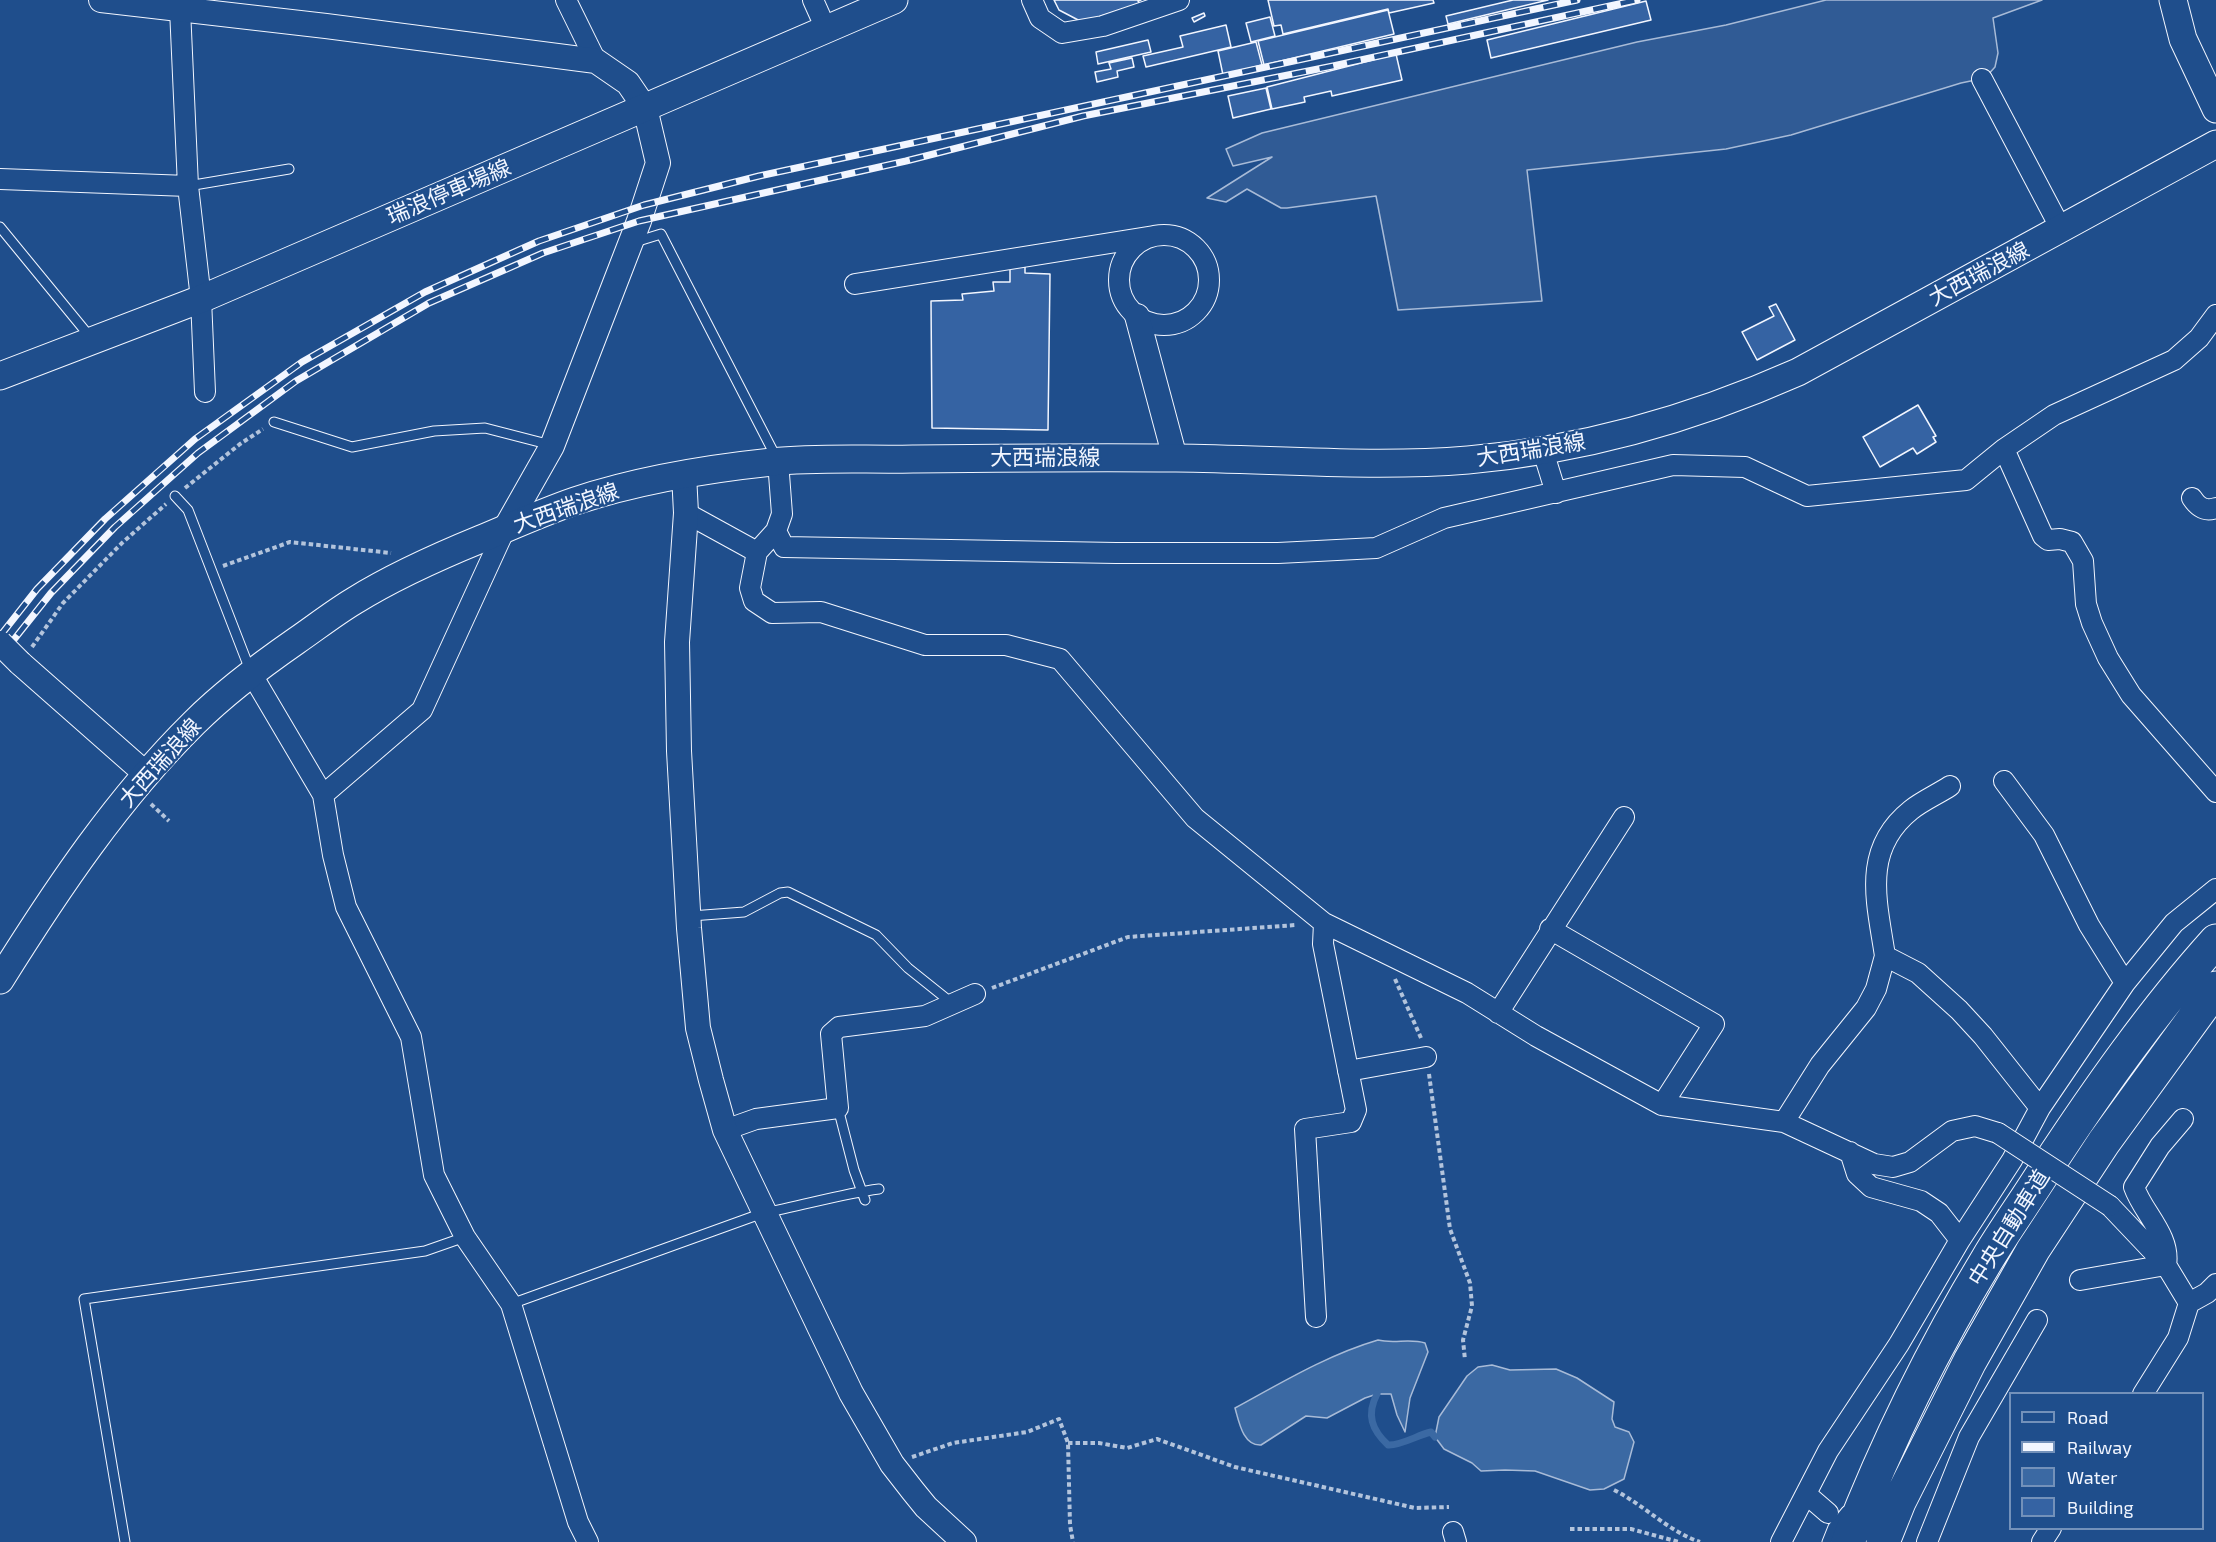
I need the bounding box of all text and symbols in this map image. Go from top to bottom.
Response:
street label: 瑞浪停車場線 [383,154,515,230]
street label: 大西瑞浪線 [1924,237,2034,311]
street label: 大西瑞浪線 [1475,428,1587,472]
street label: 大西瑞浪線 [990,445,1100,471]
street label: 大西瑞浪線 [510,478,622,538]
street label: 大西瑞浪線 [113,713,207,813]
street label: 中央自動車道 [1963,1165,2055,1291]
legend [2009,1392,2204,1530]
text: Road [2067,1406,2108,1428]
text: Railway [2067,1436,2132,1458]
text: Water [2067,1466,2117,1488]
text: Building [2067,1496,2134,1518]

